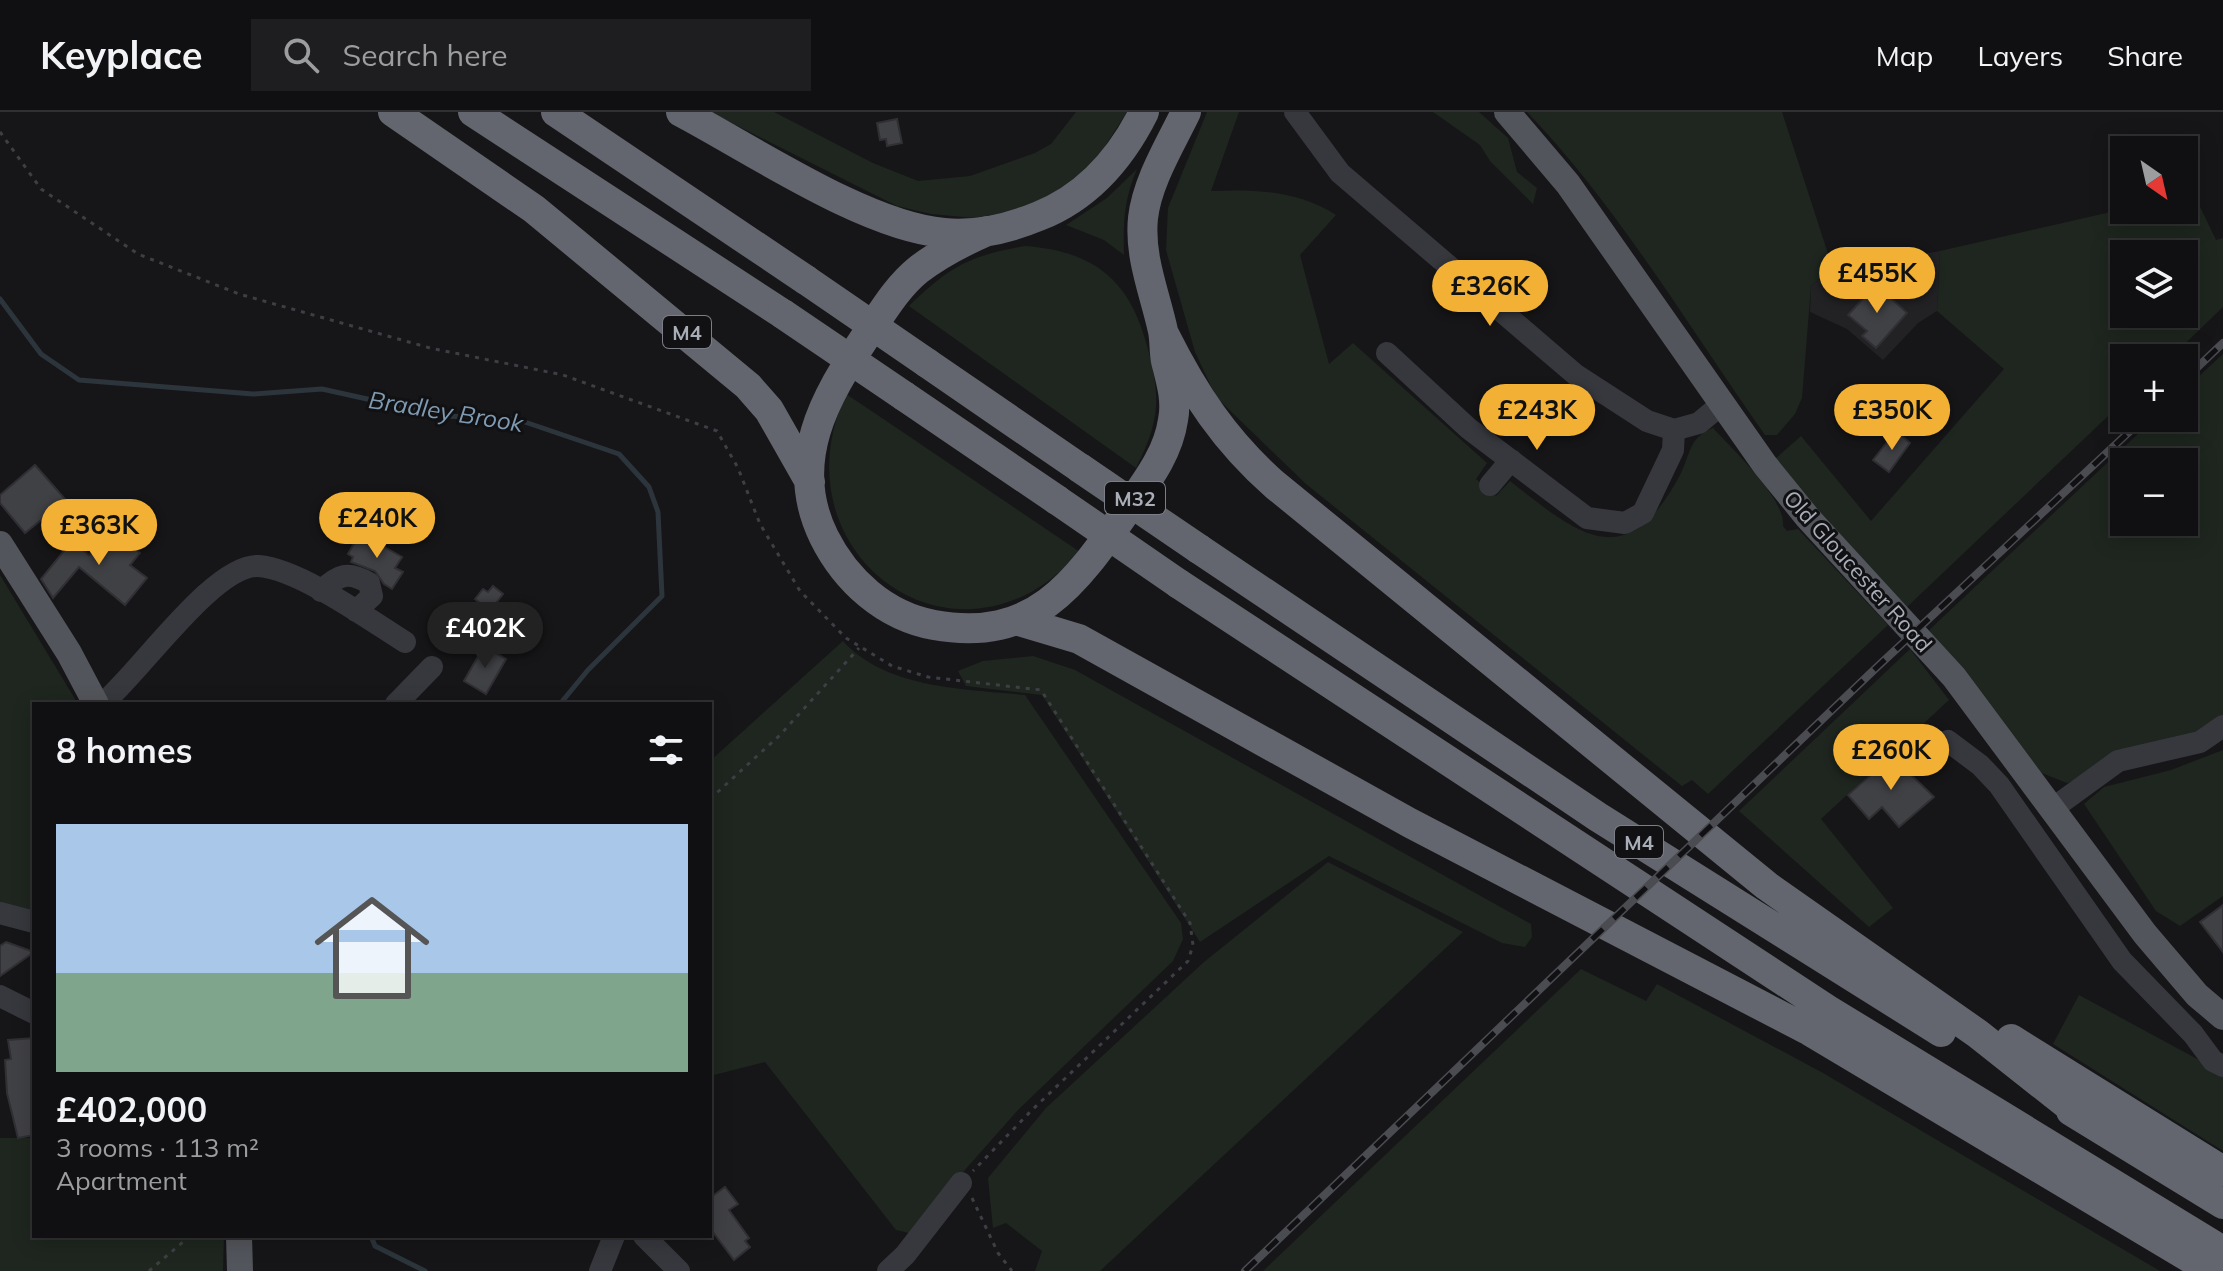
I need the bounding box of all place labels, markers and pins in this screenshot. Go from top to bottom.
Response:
pin: £455K [1821,247,1933,315]
pin: £326K [1434,260,1546,328]
pin: £243K [1481,384,1593,452]
pin: £350K [1836,384,1948,452]
pin: £240K [321,492,433,560]
pin: £363K [43,499,155,567]
pin: £402K [429,602,541,670]
pin: £260K [1835,724,1947,792]

